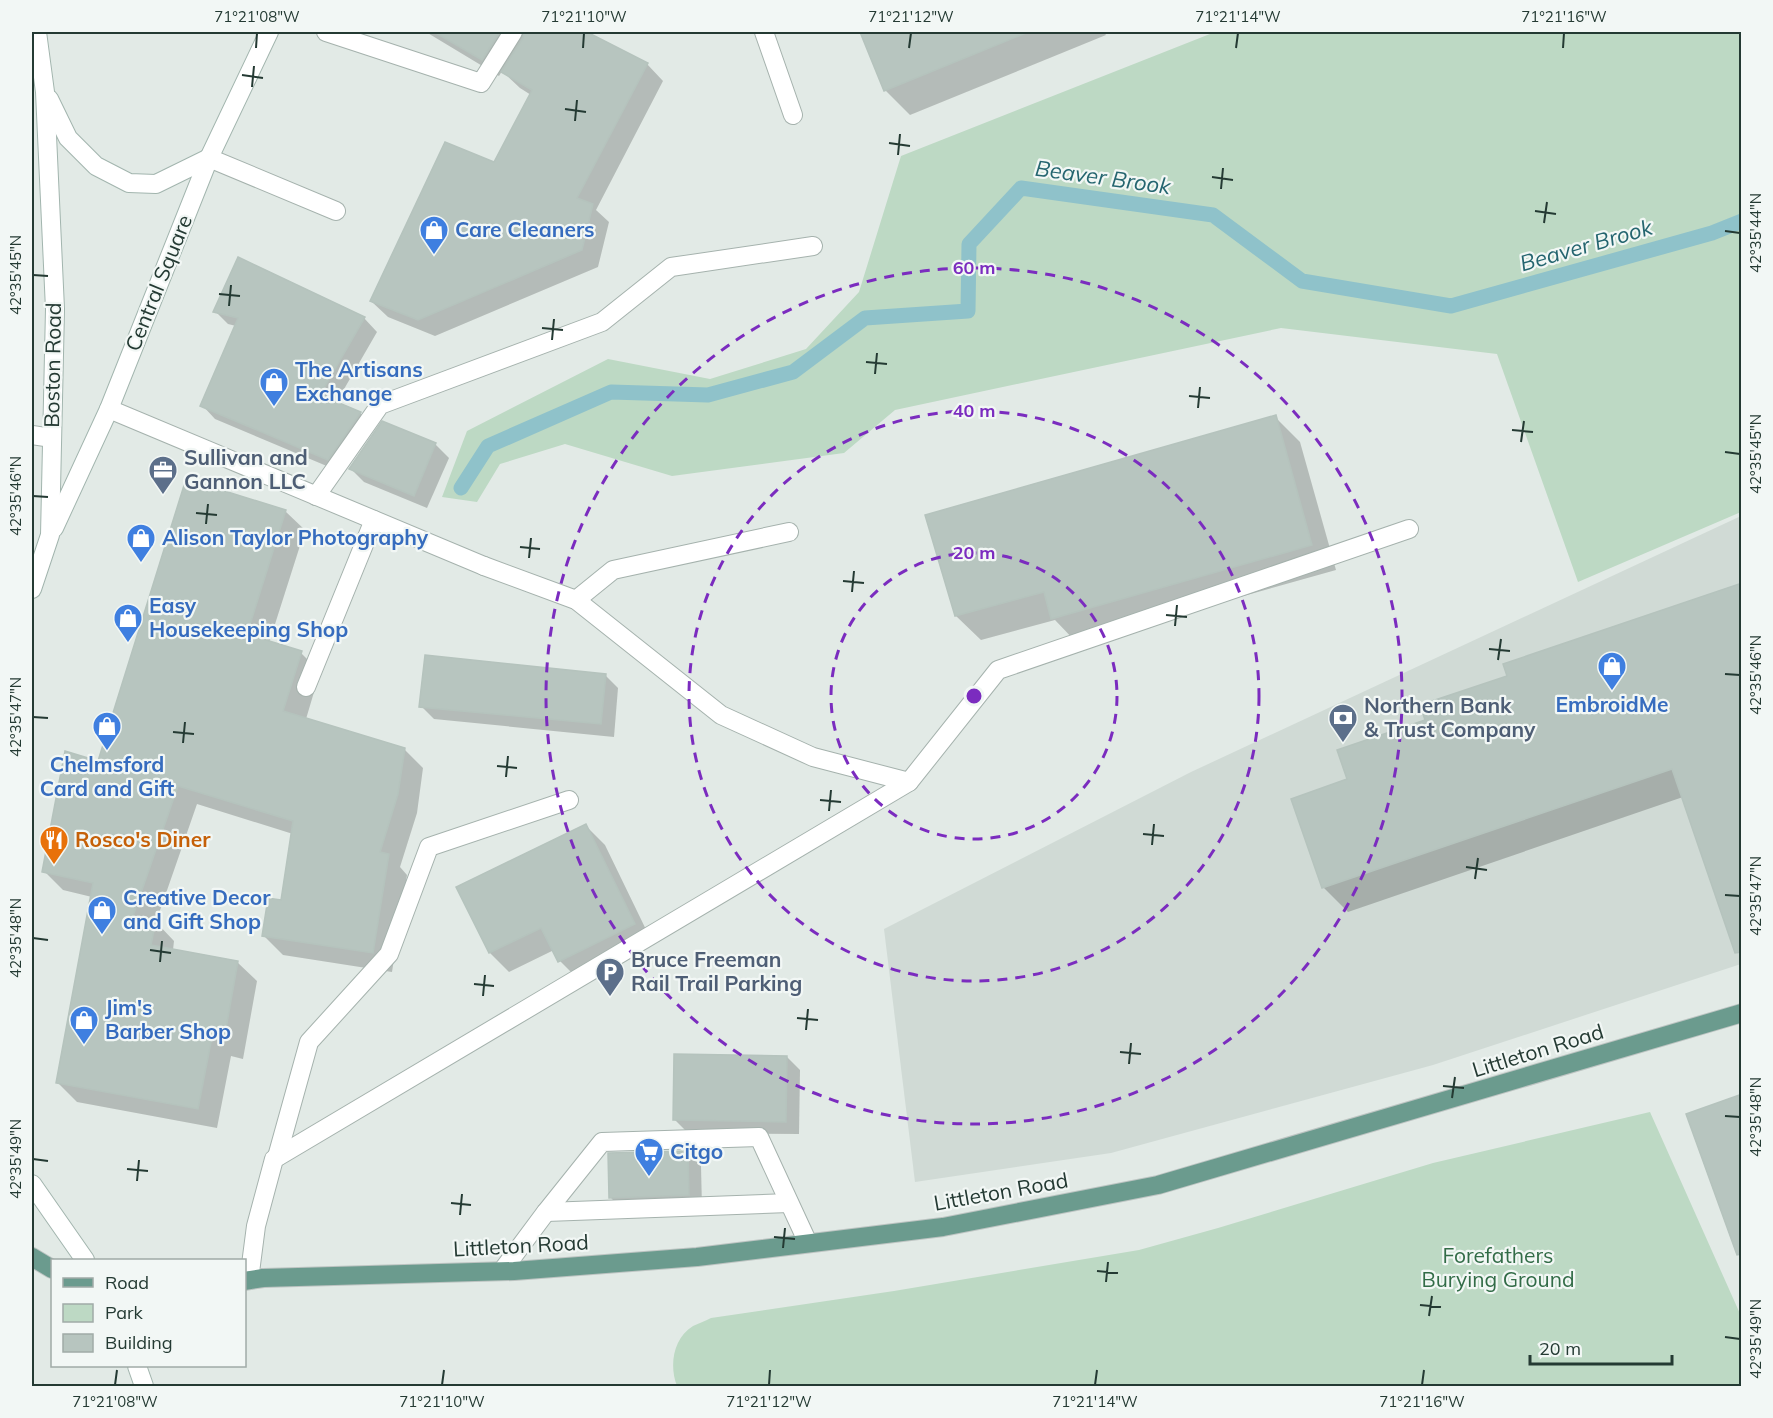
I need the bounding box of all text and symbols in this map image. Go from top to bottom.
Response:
text: 71°21'08"W [214,7,300,26]
text: 71°21'10"W [541,7,627,26]
text: 71°21'12"W [868,7,954,26]
text: 71°21'14"W [1195,7,1281,26]
text: 71°21'16"W [1521,7,1607,26]
water label: Beaver Brook [1033,154,1173,200]
text: 42°35'44"N [1746,193,1765,273]
street label: Central Square [119,211,197,355]
water label: Beaver Brook [1517,213,1656,277]
shop icon: Care Cleaners [418,214,450,256]
place label: Care Cleaners [455,216,595,242]
text: 42°35'45"N [6,235,25,315]
text: 60 m [953,256,995,279]
street label: Boston Road [38,302,66,428]
place label: The Artisans Exchange [295,356,423,406]
shop icon: The Artisans Exchange [258,366,290,408]
text: 40 m [953,399,995,422]
text: 42°35'45"N [1746,414,1765,494]
place label: Sullivan and Gannon LLC [184,444,308,494]
office icon: Sullivan and Gannon LLC [147,454,179,496]
text: 42°35'46"N [6,456,25,536]
shop icon: Alison Taylor Photography [125,522,157,564]
place label: Alison Taylor Photography [162,524,429,550]
text: 20 m [953,541,995,564]
place label: Easy Housekeeping Shop [149,592,348,642]
shop icon: Easy Housekeeping Shop [112,602,144,644]
text: 42°35'46"N [1746,635,1765,715]
shop icon: EmbroidMe [1596,650,1628,692]
text: 42°35'47"N [6,677,25,757]
centre of rings [964,686,984,706]
place label: EmbroidMe [1555,691,1669,717]
place label: Northern Bank & Trust Company [1364,692,1536,742]
bank icon: Northern Bank & Trust Company [1327,702,1359,744]
shop icon: Chelmsford Card and Gift [91,710,123,752]
place label: Chelmsford Card and Gift [40,751,174,801]
restaurant icon: Rosco's Diner [38,824,70,866]
place label: Rosco's Diner [75,826,211,852]
text: 42°35'47"N [1746,856,1765,936]
place label: Creative Decor and Gift Shop [123,884,271,934]
shop icon: Creative Decor and Gift Shop [86,894,118,936]
text: 42°35'48"N [6,898,25,978]
place label: Bruce Freeman Rail Trail Parking [631,946,802,996]
parking icon: Bruce Freeman Rail Trail Parking [594,956,626,998]
place label: Jim's Barber Shop [105,994,231,1044]
shop icon: Jim's Barber Shop [68,1004,100,1046]
street label: Littleton Road [1469,1018,1606,1082]
text: 42°35'48"N [1746,1077,1765,1157]
text: 42°35'49"N [6,1119,25,1199]
supermarket icon: Citgo [633,1136,665,1178]
place label: Citgo [670,1138,723,1164]
street label: Littleton Road [932,1166,1070,1216]
street label: Littleton Road [452,1228,589,1262]
park label: Forefathers Burying Ground [1421,1242,1575,1292]
legend [51,1259,246,1367]
text: Road [105,1271,149,1294]
text: 42°35'49"N [1746,1299,1765,1379]
text: Park [105,1301,144,1324]
scale bar [1530,1328,1672,1366]
text: Building [105,1331,173,1354]
text: 20 m [1539,1337,1581,1360]
text: 71°21'08"W [72,1392,158,1411]
text: 71°21'10"W [399,1392,485,1411]
text: 71°21'12"W [726,1392,812,1411]
text: 71°21'14"W [1052,1392,1138,1411]
text: 71°21'16"W [1379,1392,1465,1411]

